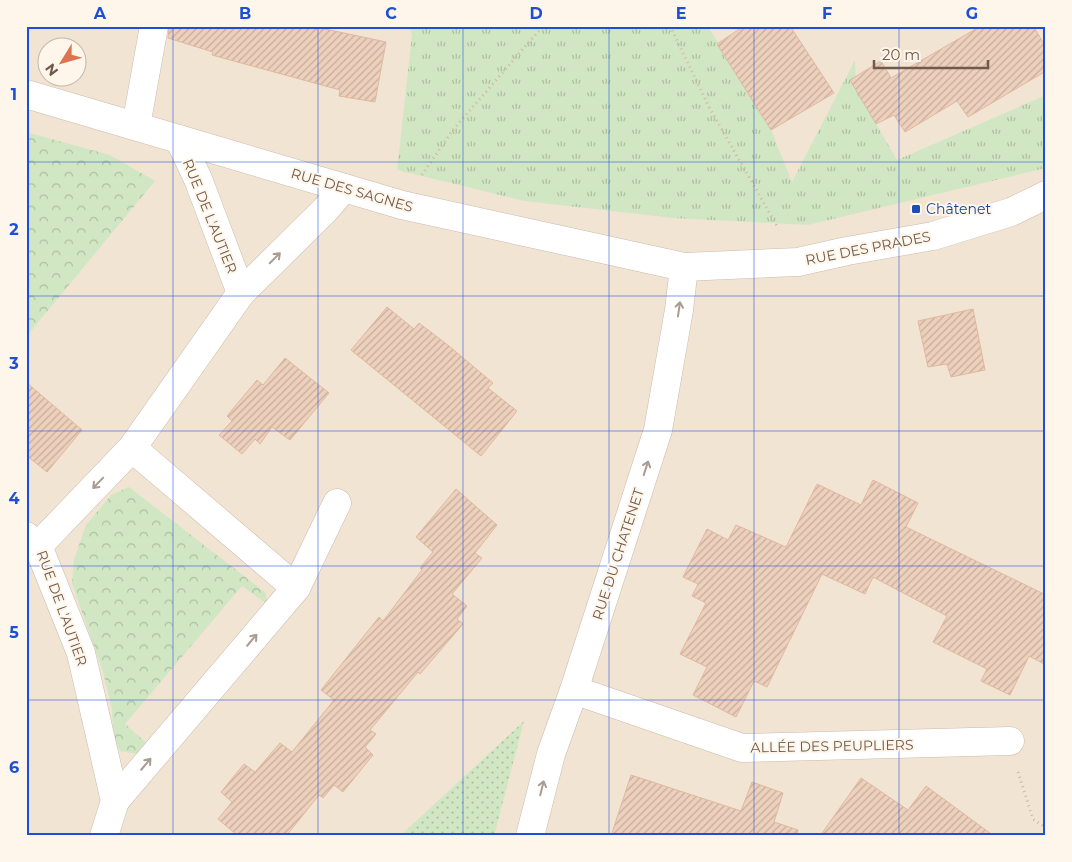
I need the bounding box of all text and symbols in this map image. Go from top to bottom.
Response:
text: A [93,4,107,23]
text: B [239,4,251,23]
text: C [385,4,397,23]
text: D [529,4,543,23]
text: E [676,4,686,23]
text: F [822,4,832,23]
text: G [966,4,978,23]
north arrow [38,38,88,88]
scale bar [874,38,988,70]
text: 20 m [882,45,920,64]
text: N [41,60,62,80]
text: 1 [11,85,17,104]
street label: RUE DE L'AUTIER [179,156,241,276]
street label: RUE DES SAGNES [289,164,415,216]
place label: Châtenet [926,200,991,218]
marker: Châtenet [910,203,922,215]
text: 2 [9,220,19,239]
street label: RUE DES PRADES [804,227,932,269]
one-way arrow [269,252,281,265]
one-way arrow [674,301,684,317]
text: 3 [8,354,19,373]
one-way arrow [642,460,651,476]
one-way arrow [92,477,104,489]
street label: RUE DU CHATENET [588,486,648,622]
text: 4 [8,489,20,508]
street label: RUE DE L'AUTIER [33,548,91,668]
text: 5 [9,623,19,642]
one-way arrow [246,634,257,647]
street label: ALLÉE DES PEUPLIERS [750,736,914,756]
text: 6 [9,758,19,777]
one-way arrow [141,758,152,771]
one-way arrow [538,781,547,797]

